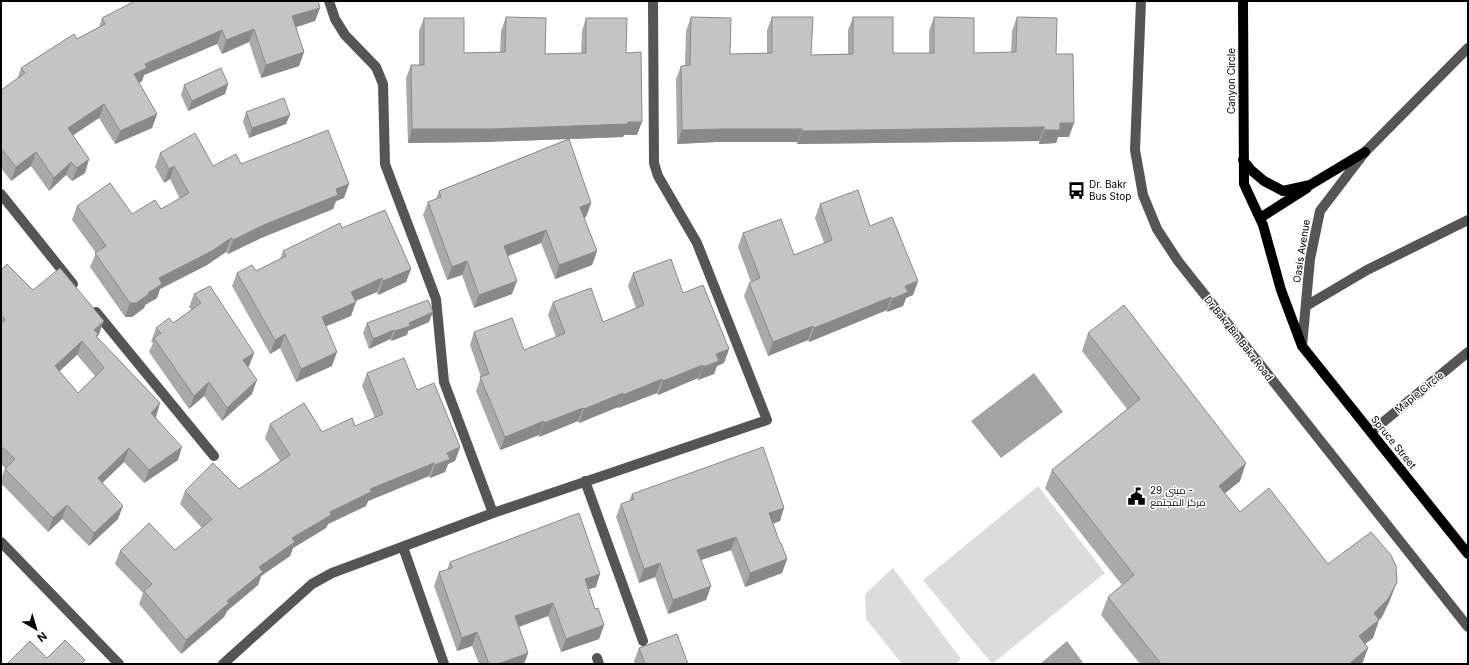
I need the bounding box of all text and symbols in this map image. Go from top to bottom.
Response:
street label: Canyon Circle [1225,48,1237,114]
place label: Dr. Bakr Bus Stop [1089,178,1131,202]
bus stop icon: Dr. Bakr Bus Stop [1066,180,1086,200]
street label: Oasis Avenue [1290,218,1312,284]
street label: Dr Bakr Bin Bakr Road [1202,293,1276,383]
street label: Maple Circle [1392,369,1446,415]
street label: Spruce Street [1369,413,1420,472]
place label: مبنى 29 - مركز المجتمع [1150,484,1206,509]
public building icon: مبنى 29 - مركز المجتمع [1127,486,1147,506]
north arrow [16,609,56,649]
text: N [35,629,50,645]

